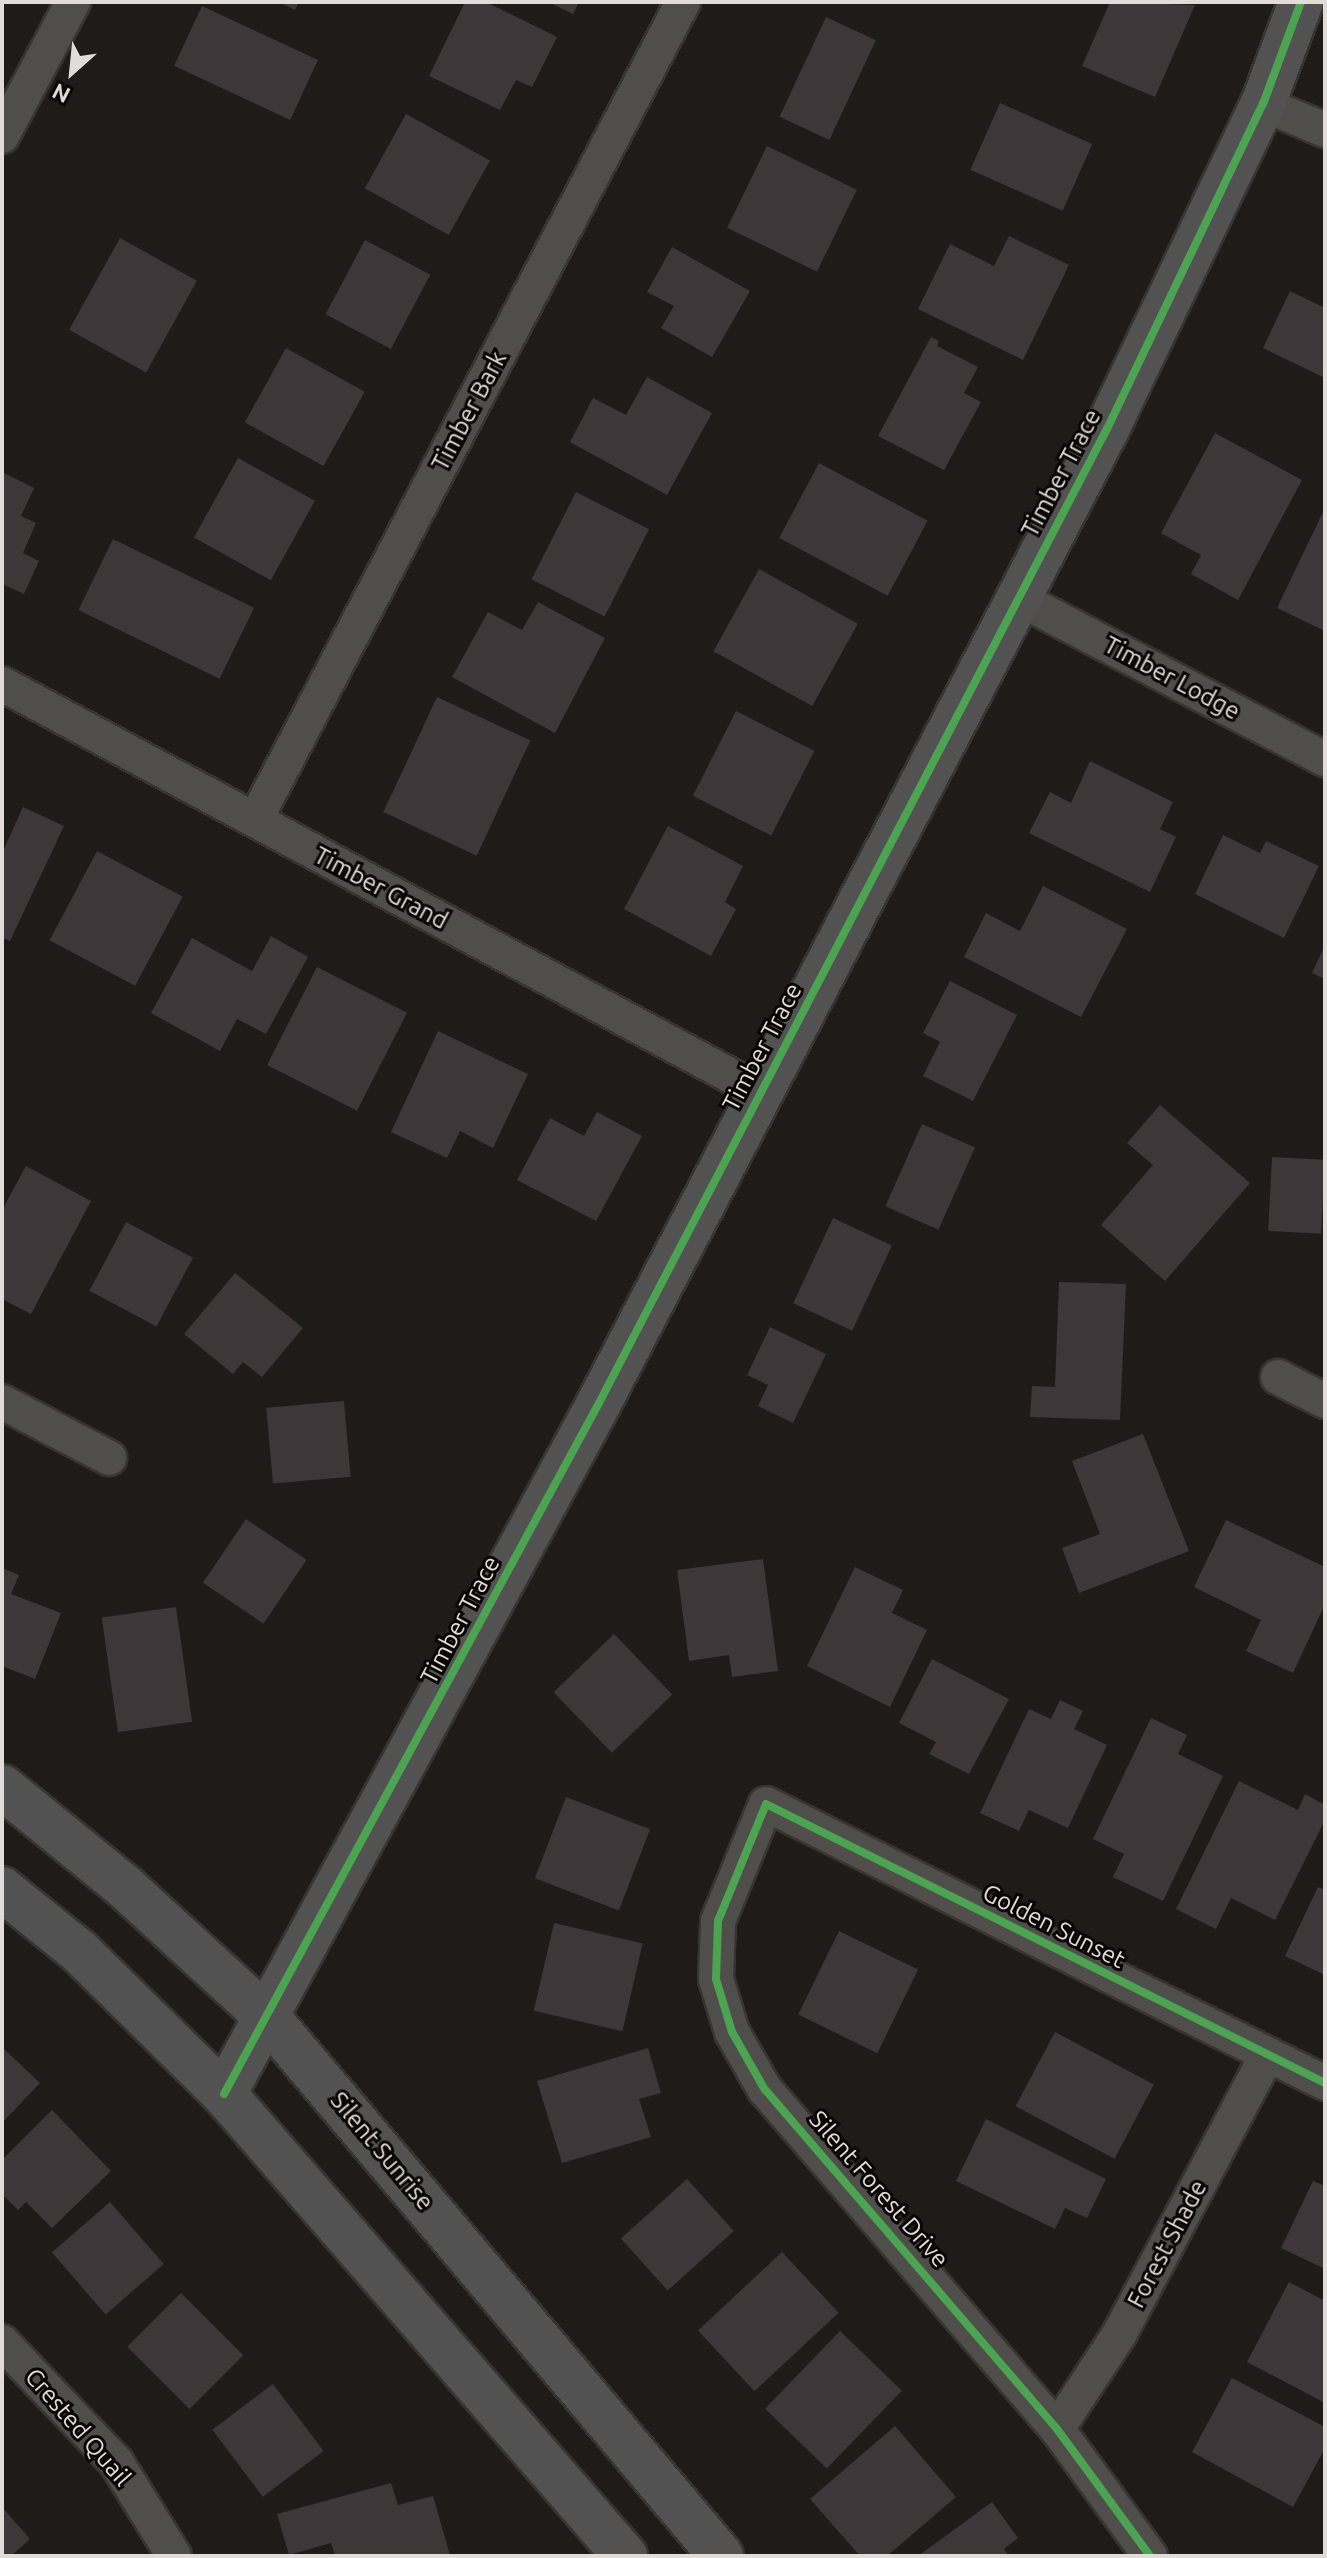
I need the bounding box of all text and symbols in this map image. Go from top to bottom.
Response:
north arrow [32,32,112,112]
text: N [48,79,74,109]
street label: Timber Bark [426,346,512,476]
street label: Timber Trace [1015,404,1107,542]
street label: Timber Lodge [1099,630,1245,726]
street label: Timber Grand [309,841,453,935]
street label: Timber Trace [716,978,808,1116]
street label: Timber Trace [414,1551,506,1689]
street label: Golden Sunset [978,1878,1130,1974]
street label: Silent Sunrise [324,2086,440,2216]
street label: Silent Forest Drive [803,2105,955,2273]
street label: Forest Shade [1121,2175,1213,2313]
street label: Crested Quail [19,2362,137,2492]

